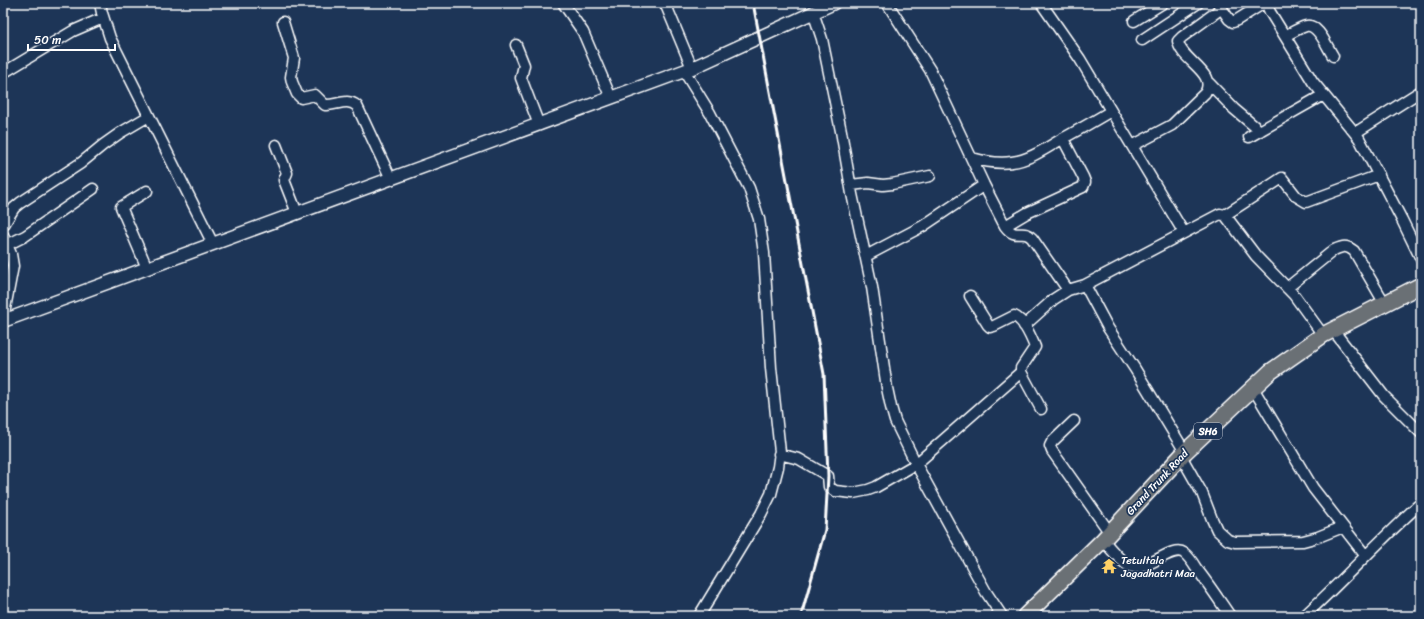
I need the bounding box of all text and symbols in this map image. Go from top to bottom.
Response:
scale bar [28,26,115,52]
text: 50 m [34,29,61,51]
road number: SH6 [1194,423,1222,439]
street label: Grand Trunk Road [1122,444,1194,520]
place label: Tetultala Jagadhatri Maa [1120,551,1196,583]
temple icon: Tetultala Jagadhatri Maa [1100,557,1118,575]

